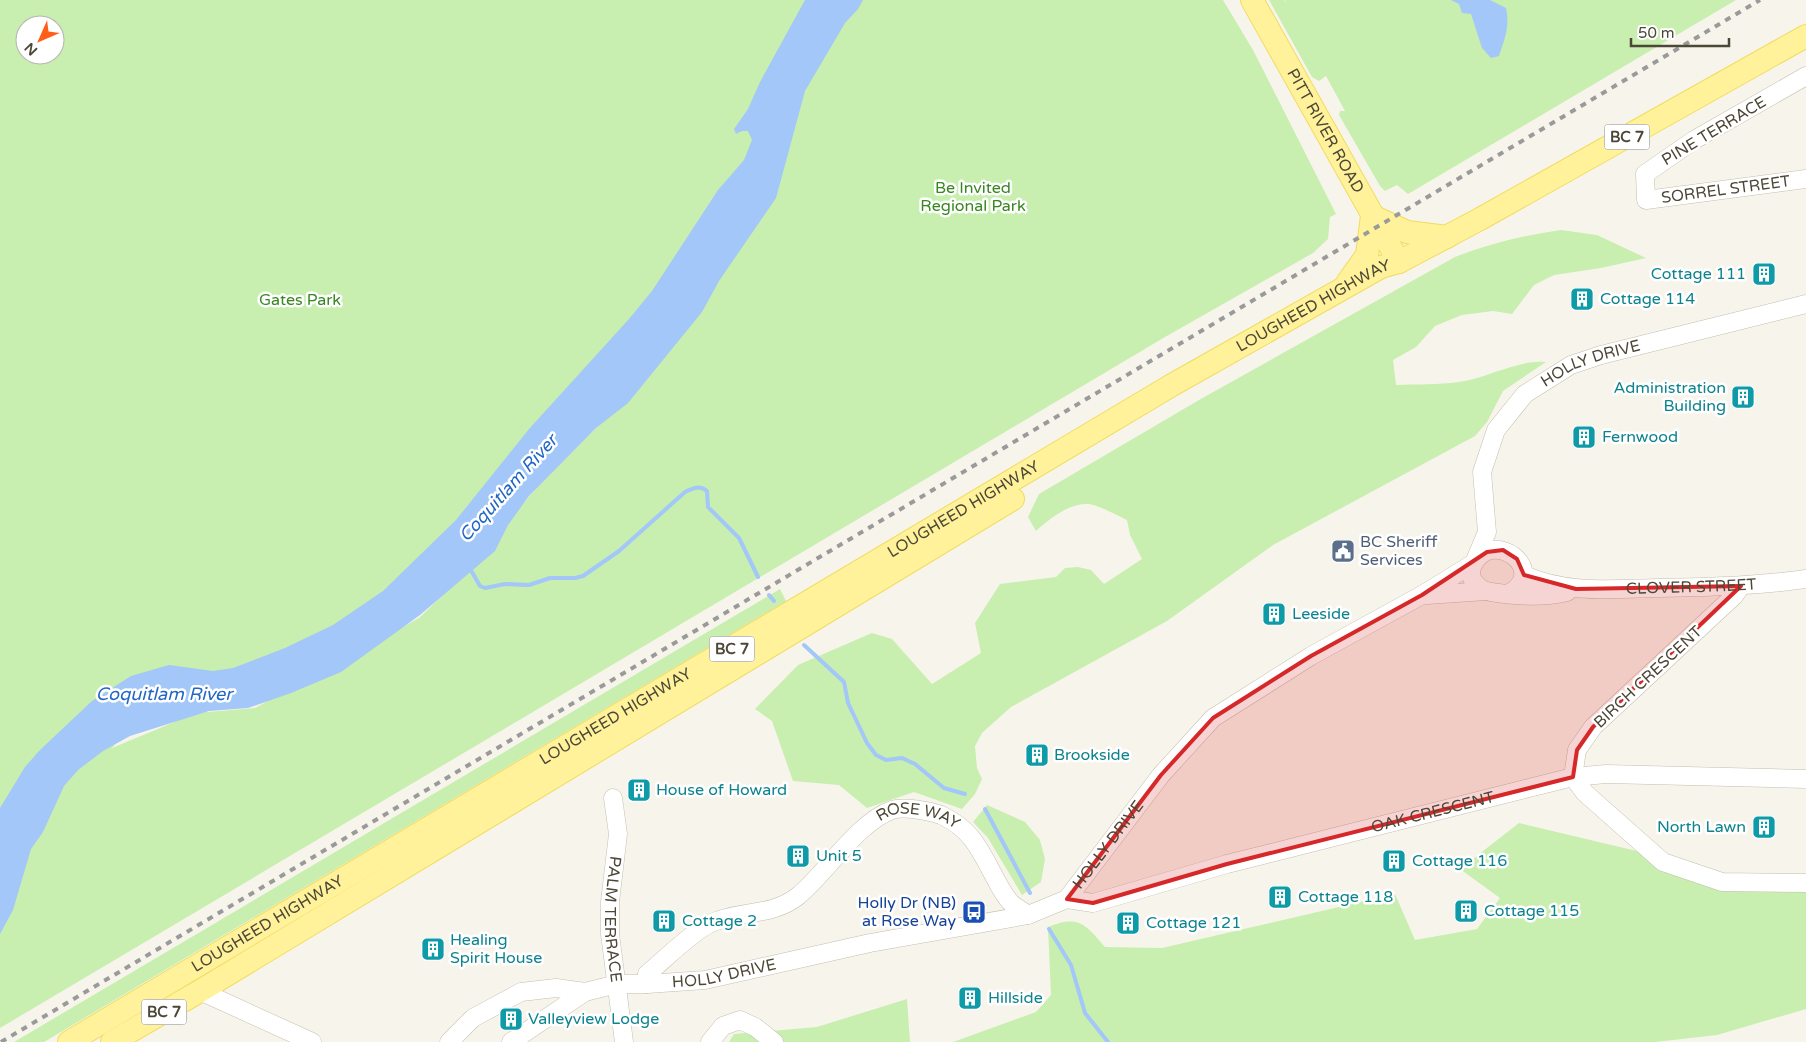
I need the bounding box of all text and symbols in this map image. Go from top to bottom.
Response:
north arrow [15,15,65,65]
scale bar [1631,15,1728,47]
text: 50 m [1638,24,1675,42]
text: N [21,39,41,59]
street label: PITT RIVER ROAD [1282,65,1368,197]
street label: PINE TERRACE [1658,92,1770,170]
road number: BC 7 [1604,124,1650,150]
street label: SORREL STREET [1660,171,1792,208]
park label: Be Invited Regional Park [920,178,1026,216]
street label: LOUGHEED HIGHWAY [1233,255,1392,357]
building icon: Cottage 111 [1751,261,1777,287]
place label: Cottage 111 [1651,264,1746,284]
building icon: Cottage 114 [1569,286,1595,312]
place label: Cottage 114 [1600,289,1695,309]
park label: Gates Park [259,290,341,310]
street label: HOLLY DRIVE [1537,336,1643,392]
place label: Administration Building [1614,378,1726,416]
building icon: Administration Building [1730,384,1756,410]
building icon: Fernwood [1571,424,1597,450]
place label: Fernwood [1602,427,1678,447]
water label: Coquitlam River [454,428,563,546]
street label: LOUGHEED HIGHWAY [884,456,1043,562]
place label: BC Sheriff Services [1360,532,1438,570]
public building icon: BC Sheriff Services [1330,538,1356,564]
street label: CLOVER STREET [1626,574,1757,599]
building icon: Leeside [1261,601,1287,627]
place label: Leeside [1292,604,1350,624]
street label: BIRCH CRESCENT [1590,621,1707,732]
road number: BC 7 [710,636,754,662]
street label: LOUGHEED HIGHWAY [536,664,695,770]
water label: Coquitlam River [96,683,234,705]
building icon: Brookside [1024,742,1050,768]
place label: Brookside [1054,745,1130,765]
building icon: House of Howard [626,777,652,803]
place label: House of Howard [656,780,787,800]
street label: OAK CRESCENT [1369,787,1497,837]
street label: HOLLY DRIVE [1068,796,1148,893]
street label: ROSE WAY [873,798,964,833]
building icon: North Lawn [1751,814,1777,840]
place label: North Lawn [1657,817,1746,837]
building icon: Unit 5 [785,843,811,869]
place label: Unit 5 [816,846,862,866]
building icon: Cottage 116 [1381,848,1407,874]
place label: Cottage 116 [1412,851,1507,871]
street label: PALM TERRACE [600,855,626,983]
street label: LOUGHEED HIGHWAY [188,871,347,977]
building icon: Cottage 118 [1267,884,1293,910]
place label: Cottage 118 [1298,887,1393,907]
place label: Holly Dr (NB) at Rose Way [858,893,956,931]
building icon: Cottage 115 [1453,898,1479,924]
bus stop icon: Holly Dr (NB) at Rose Way [961,899,987,925]
place label: Cottage 115 [1484,901,1579,921]
building icon: Cottage 2 [651,908,677,934]
building icon: Cottage 121 [1115,910,1141,936]
place label: Cottage 2 [682,911,757,931]
place label: Cottage 121 [1146,913,1241,933]
place label: Healing Spirit House [450,930,542,968]
building icon: Healing Spirit House [420,936,446,962]
street label: HOLLY DRIVE [671,954,778,992]
building icon: Hillside [957,985,983,1011]
place label: Hillside [988,988,1043,1008]
road number: BC 7 [142,1000,186,1024]
building icon: Valleyview Lodge [498,1006,524,1032]
place label: Valleyview Lodge [528,1009,659,1029]

